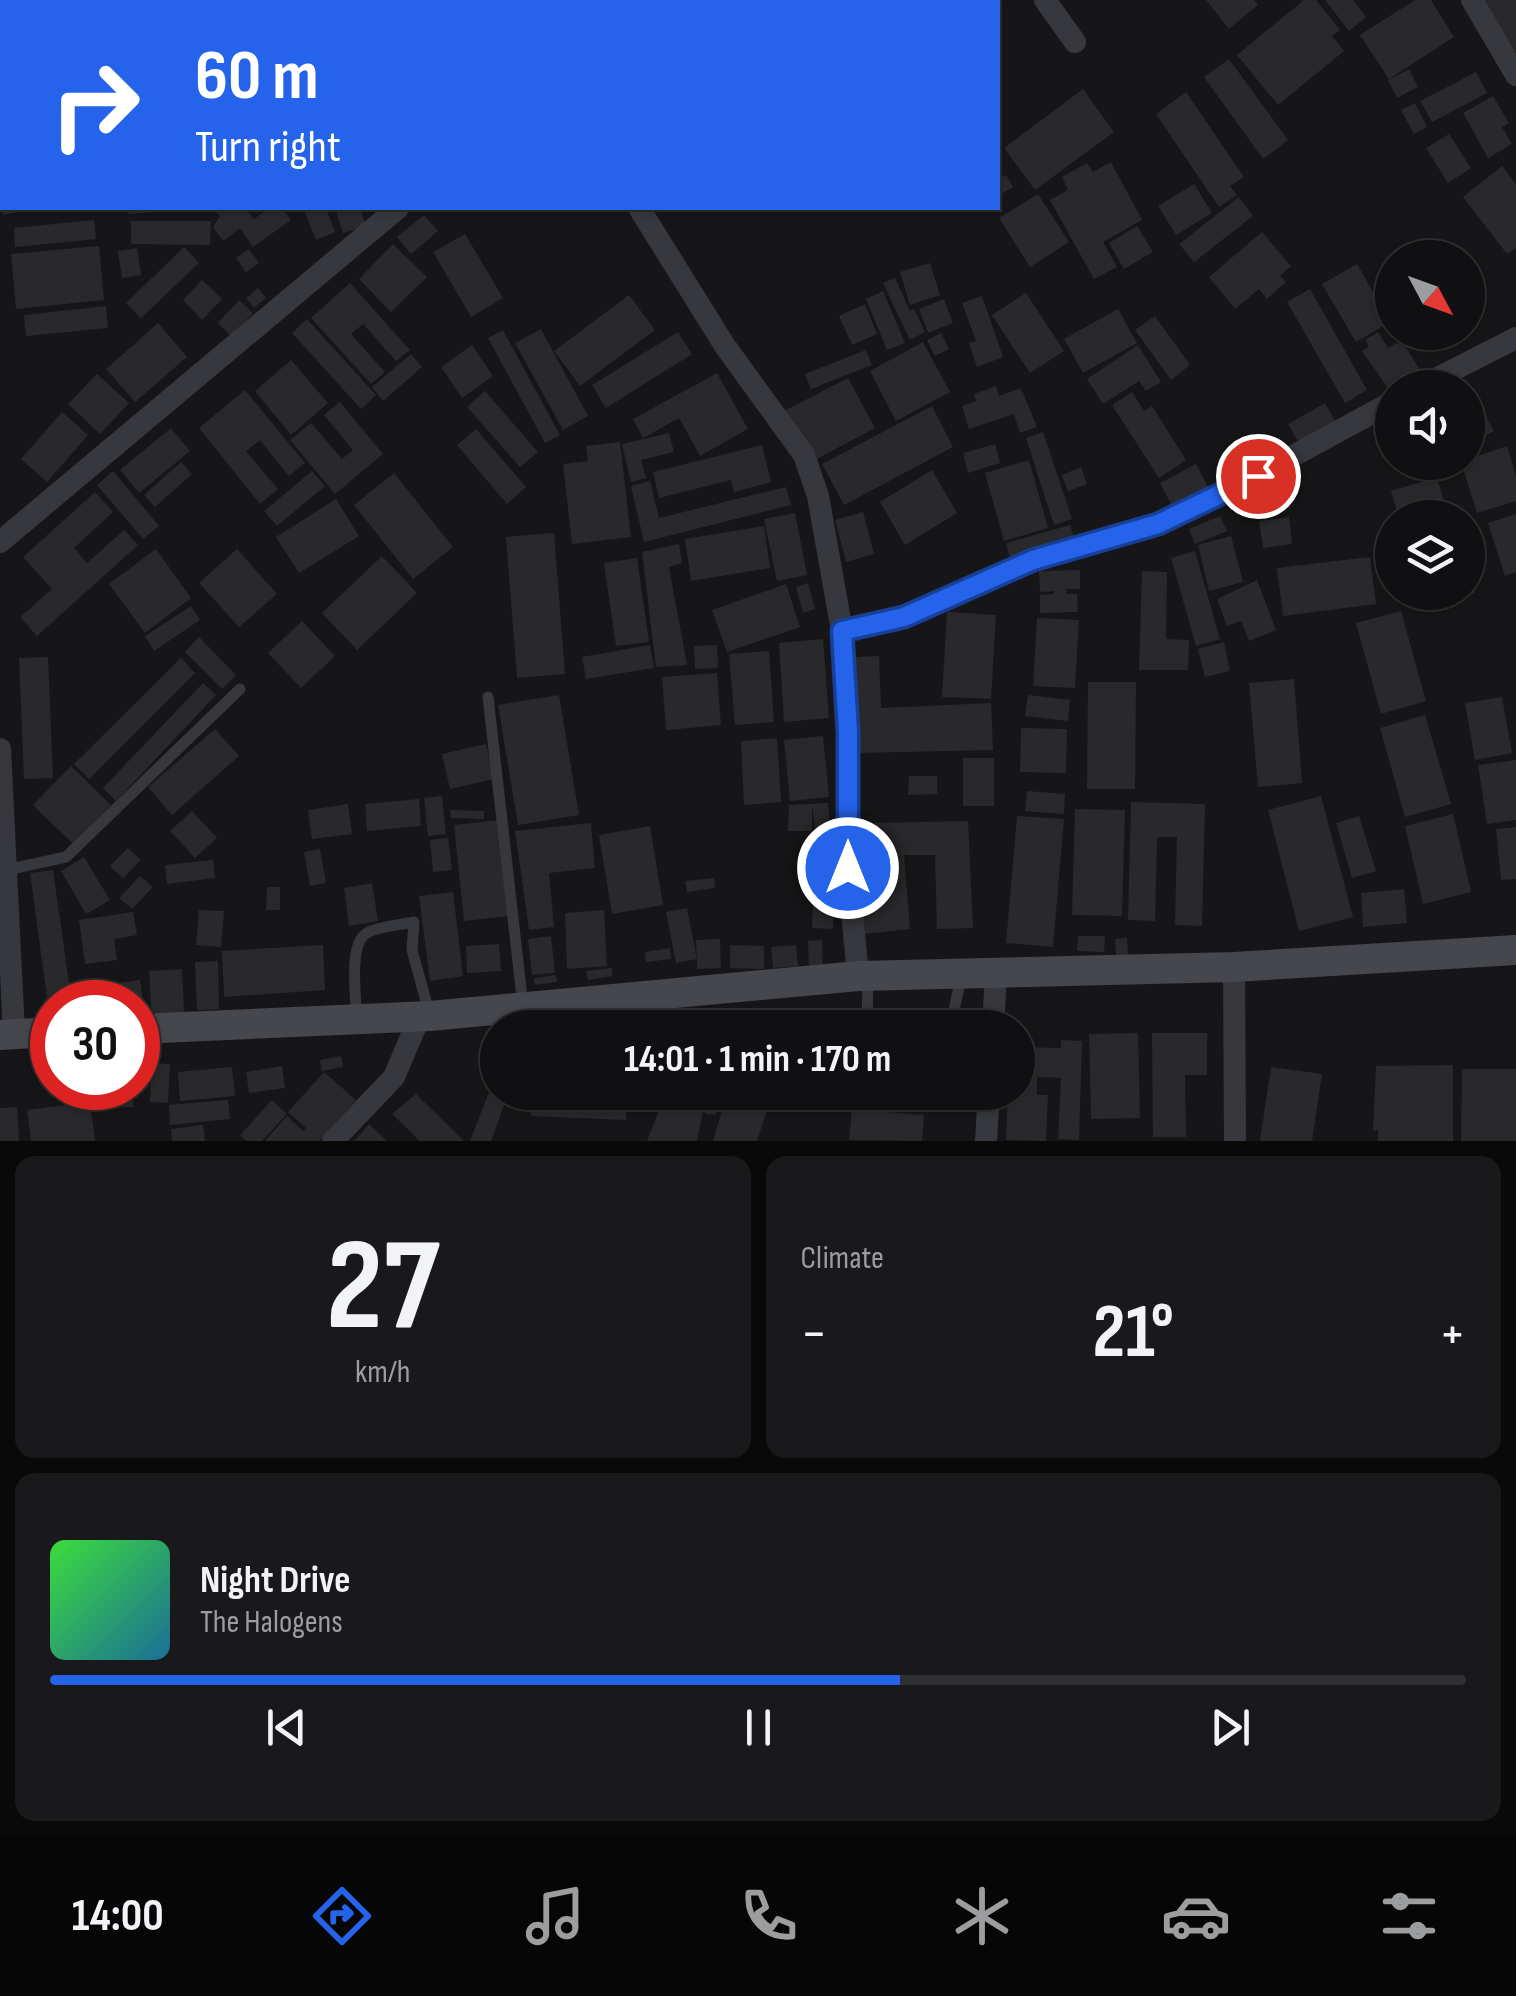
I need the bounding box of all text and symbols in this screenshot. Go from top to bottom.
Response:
text: 60 m [195,35,319,119]
icon: right [30,40,160,170]
text: Turn right [195,120,341,175]
north arrow [1375,240,1485,350]
map controls [1375,240,1485,610]
button: sound [1375,370,1485,480]
pin [1216,434,1301,519]
icon: arrive [1231,449,1286,504]
button: layers [1375,500,1485,610]
position arrow [796,816,900,920]
speed limit sign: 30 [30,980,160,1110]
text: 14:01 · 1 min · 170 m [624,1037,891,1082]
text: 27 [326,1210,440,1366]
text: Climate [801,1239,884,1278]
text: 21° [1093,1288,1174,1379]
text: − [801,1301,827,1368]
text: + [1439,1301,1466,1368]
text: km/h [355,1353,410,1392]
text: Night Drive [200,1558,351,1603]
text: The Halogens [200,1603,343,1642]
icon: previous [259,1700,314,1755]
icon: pause [731,1700,786,1755]
icon: next [1203,1700,1258,1755]
icon: directions [307,1881,377,1951]
icon: music [520,1881,590,1951]
icon: phone [734,1881,804,1951]
icon: climate [947,1881,1017,1951]
icon: car [1161,1881,1231,1951]
icon: filters [1374,1881,1444,1951]
text: 14:00 [72,1889,164,1944]

